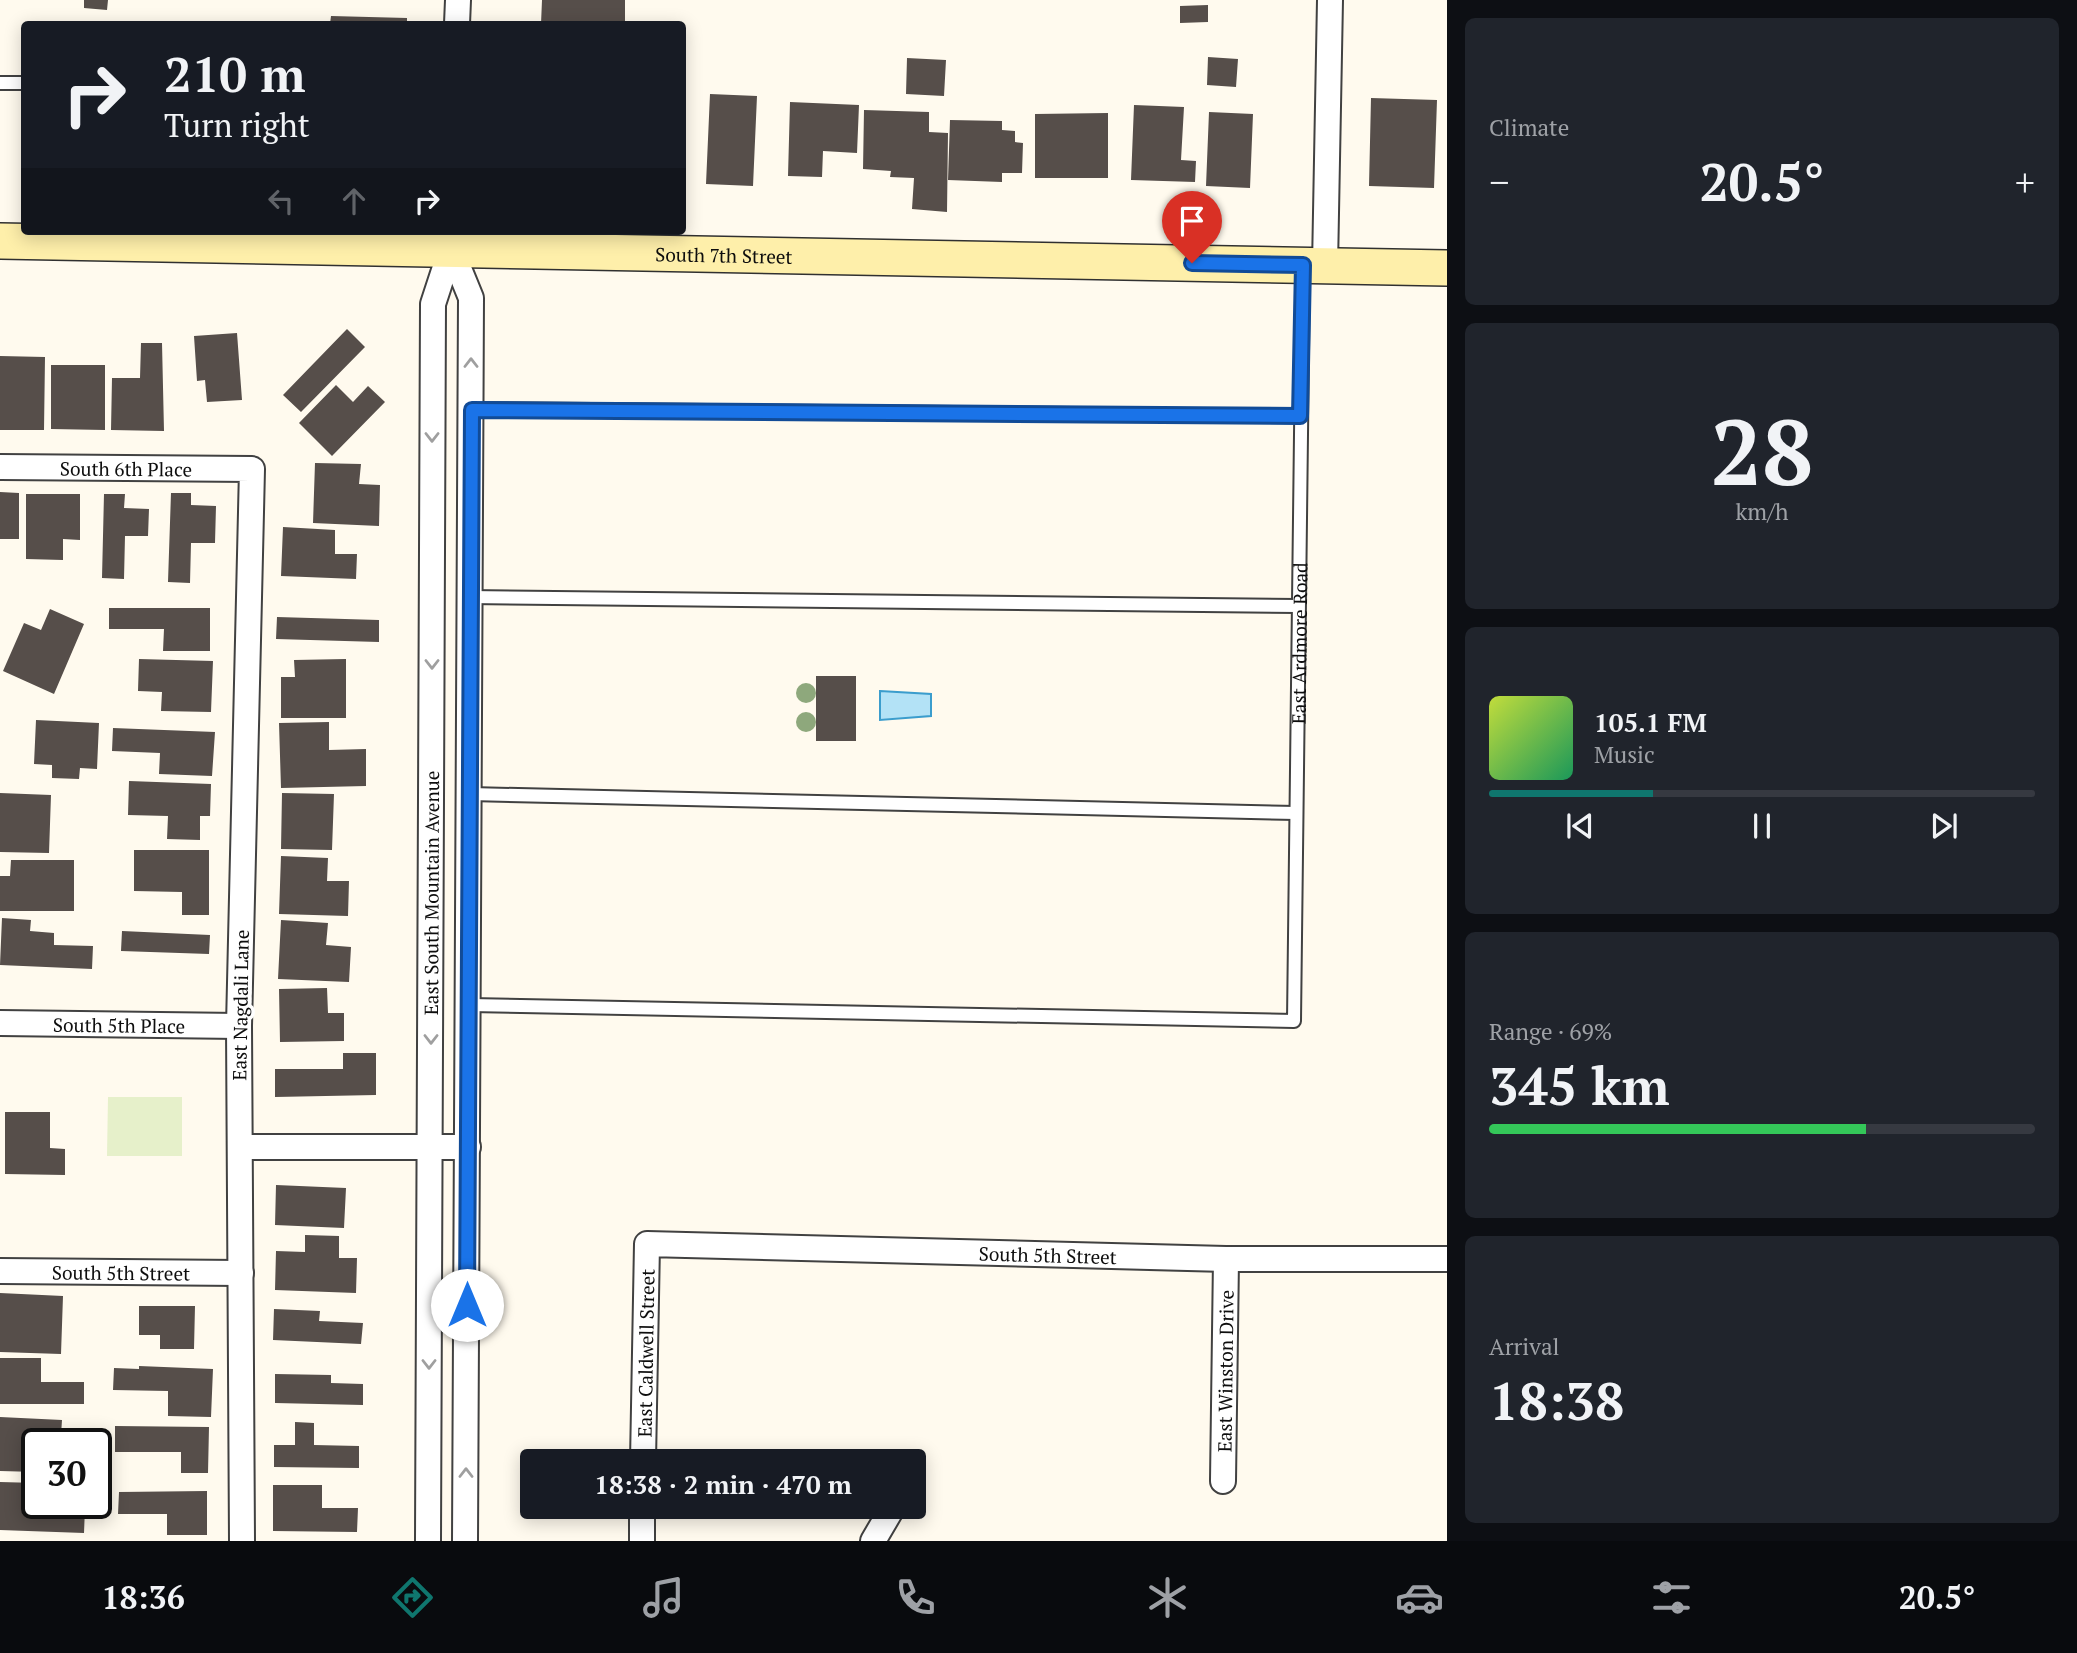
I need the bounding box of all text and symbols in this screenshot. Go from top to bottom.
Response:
text: 210 m [164,41,306,106]
icon: right [49,49,140,140]
text: Turn right [164,104,310,146]
text: Climate [1489,112,1569,143]
text: 20.5° [1699,147,1825,216]
text: − [1489,157,1509,207]
text: + [2015,157,2035,207]
icon: left [262,182,300,220]
icon: ahead [335,182,373,220]
icon: right [408,182,446,220]
pin [1162,191,1222,263]
icon: arrive [1173,202,1211,240]
street label: South 7th Street [655,241,793,268]
one-way arrow [463,358,479,368]
text: 28 [1711,390,1813,511]
one-way arrow [424,432,440,442]
street label: South 6th Place [60,455,192,481]
text: km/h [1735,496,1789,527]
street label: East Ardmore Road [1285,562,1312,724]
one-way arrow [424,659,440,670]
text: 105.1 FM [1594,705,1707,739]
text: Music [1594,739,1655,770]
street label: East South Mountain Avenue [418,771,444,1015]
icon: previous [1561,807,1599,845]
icon: pause [1743,807,1781,845]
icon: next [1925,807,1963,845]
street label: East Nagdali Lane [226,929,254,1081]
street label: South 5th Place [53,1011,185,1038]
text: Range · 69% [1489,1016,1612,1047]
one-way arrow [423,1034,439,1044]
text: 345 km [1489,1051,1670,1120]
street label: South 5th Street [978,1240,1117,1269]
street label: South 5th Street [52,1259,190,1285]
position arrow [430,1268,504,1342]
street label: East Caldwell Street [631,1268,659,1438]
street label: East Winston Drive [1211,1290,1238,1452]
text: Arrival [1489,1331,1560,1362]
one-way arrow [421,1359,437,1370]
text: 18:38 [1489,1366,1624,1435]
speed limit sign: 30 [21,1428,112,1519]
one-way arrow [458,1467,474,1478]
text: 18:38 · 2 min · 470 m [594,1467,852,1501]
icon: directions [388,1573,437,1622]
icon: music [639,1573,688,1622]
icon: phone [891,1573,940,1622]
icon: climate [1143,1573,1192,1622]
icon: car [1395,1573,1444,1622]
icon: filters [1647,1573,1696,1622]
text: 18:36 [101,1576,185,1618]
text: 20.5° [1899,1576,1976,1618]

